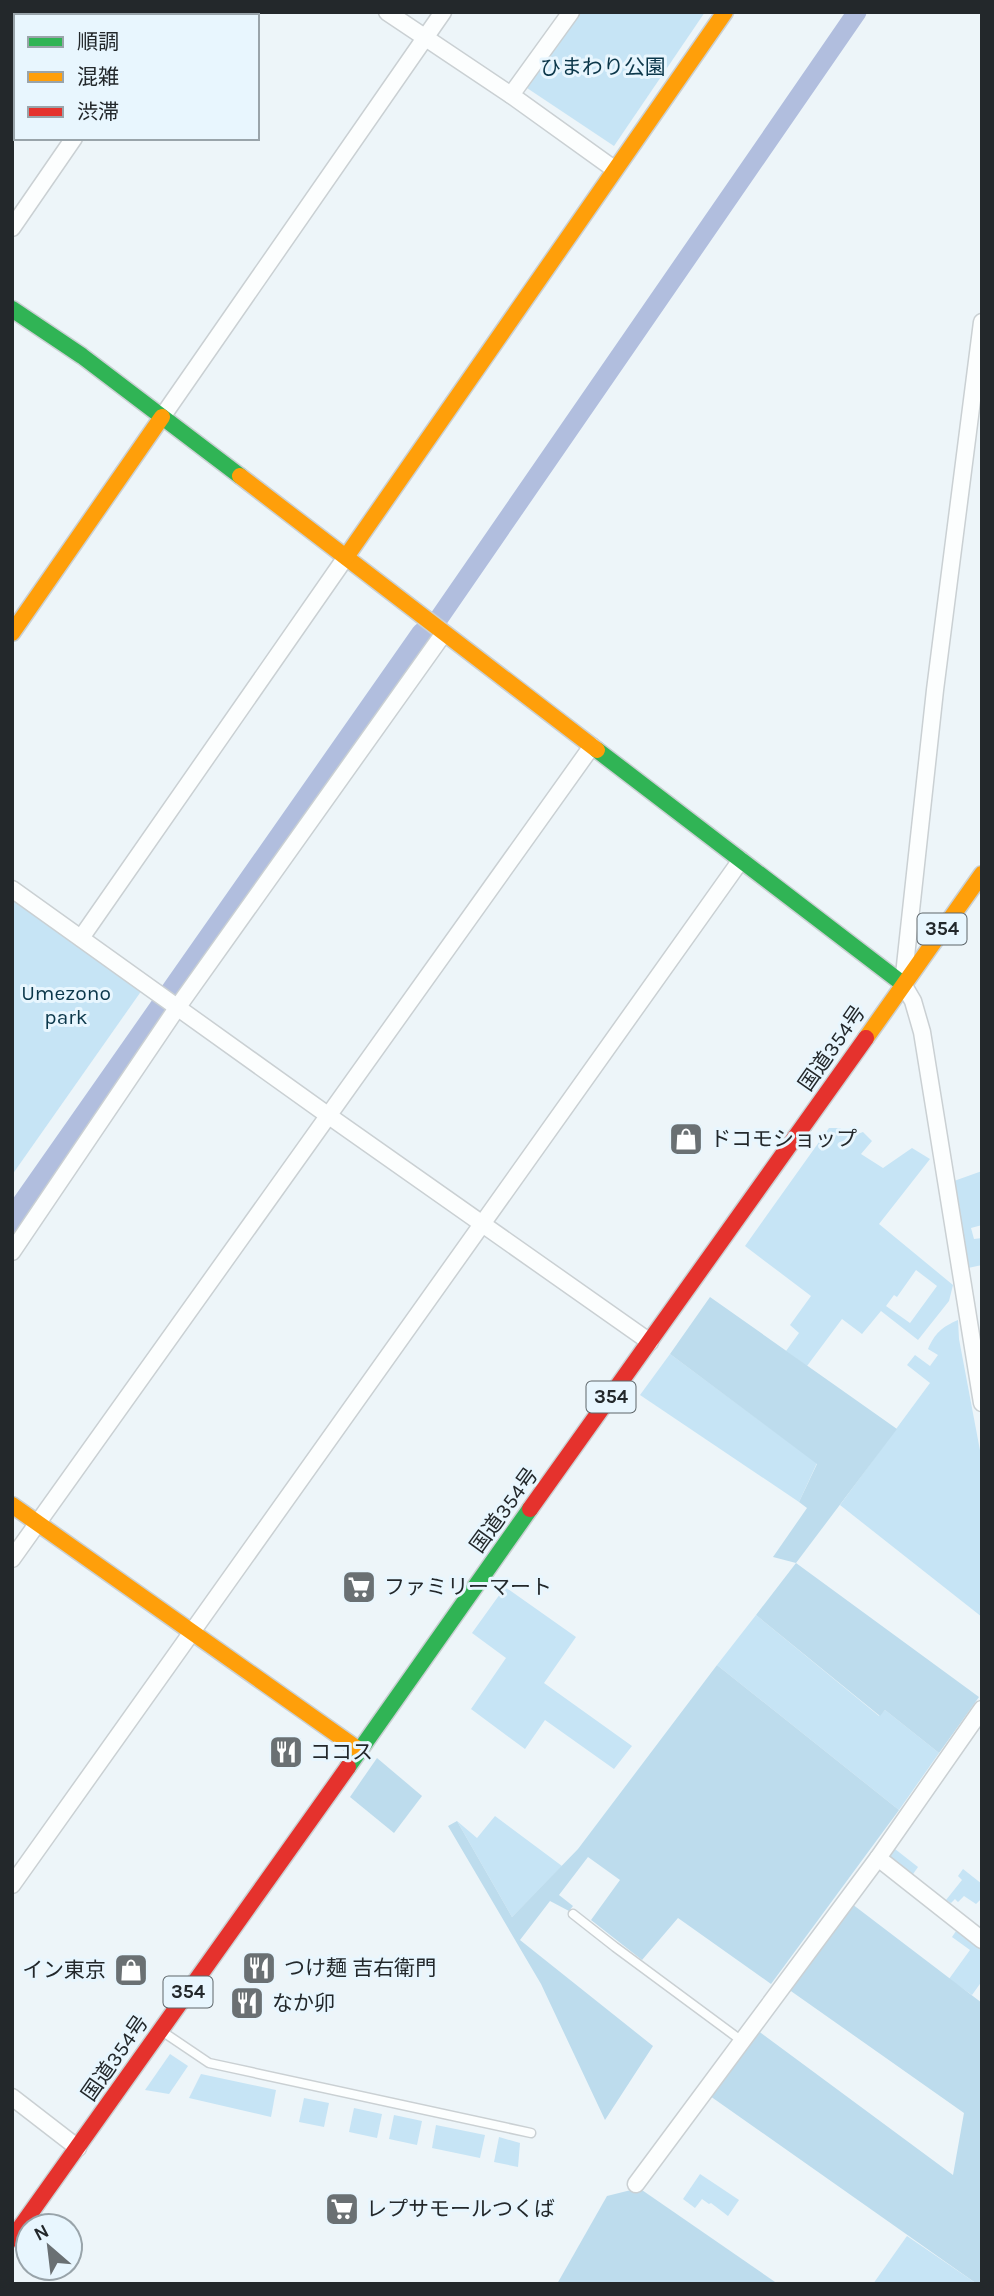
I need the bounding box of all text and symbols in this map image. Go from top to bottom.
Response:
legend [14,14,259,140]
text: 順調 [77,30,119,54]
park label: ひまわり公園 [540,55,666,79]
text: 混雑 [77,65,119,89]
text: 渋滞 [77,100,119,124]
road number: 354 [918,914,967,945]
park label: Umezono park [21,981,111,1029]
street label: 国道354号 [794,1001,870,1095]
shop icon: ドコモショップ [667,1120,705,1158]
place label: ドコモショップ [710,1127,857,1151]
road number: 354 [586,1382,636,1413]
street label: 国道354号 [465,1463,543,1557]
supermarket icon: ファミリーマート [340,1568,378,1606]
place label: ファミリーマート [384,1575,552,1599]
restaurant icon: ココス [267,1733,305,1771]
place label: ココス [310,1740,373,1764]
restaurant icon: つけ麺 吉右衛門 [240,1949,278,1987]
shop icon: イン東京 [112,1951,150,1989]
place label: つけ麺 吉右衛門 [284,1956,436,1980]
place label: イン東京 [22,1958,106,1982]
road number: 354 [164,1976,212,2008]
restaurant icon: なか卯 [228,1984,266,2022]
place label: なか卯 [272,1991,335,2015]
street label: 国道354号 [77,2011,153,2105]
supermarket icon: レプサモールつくば [323,2190,361,2228]
place label: レプサモールつくば [366,2197,555,2221]
north arrow [14,2212,84,2282]
text: N [30,2220,53,2246]

